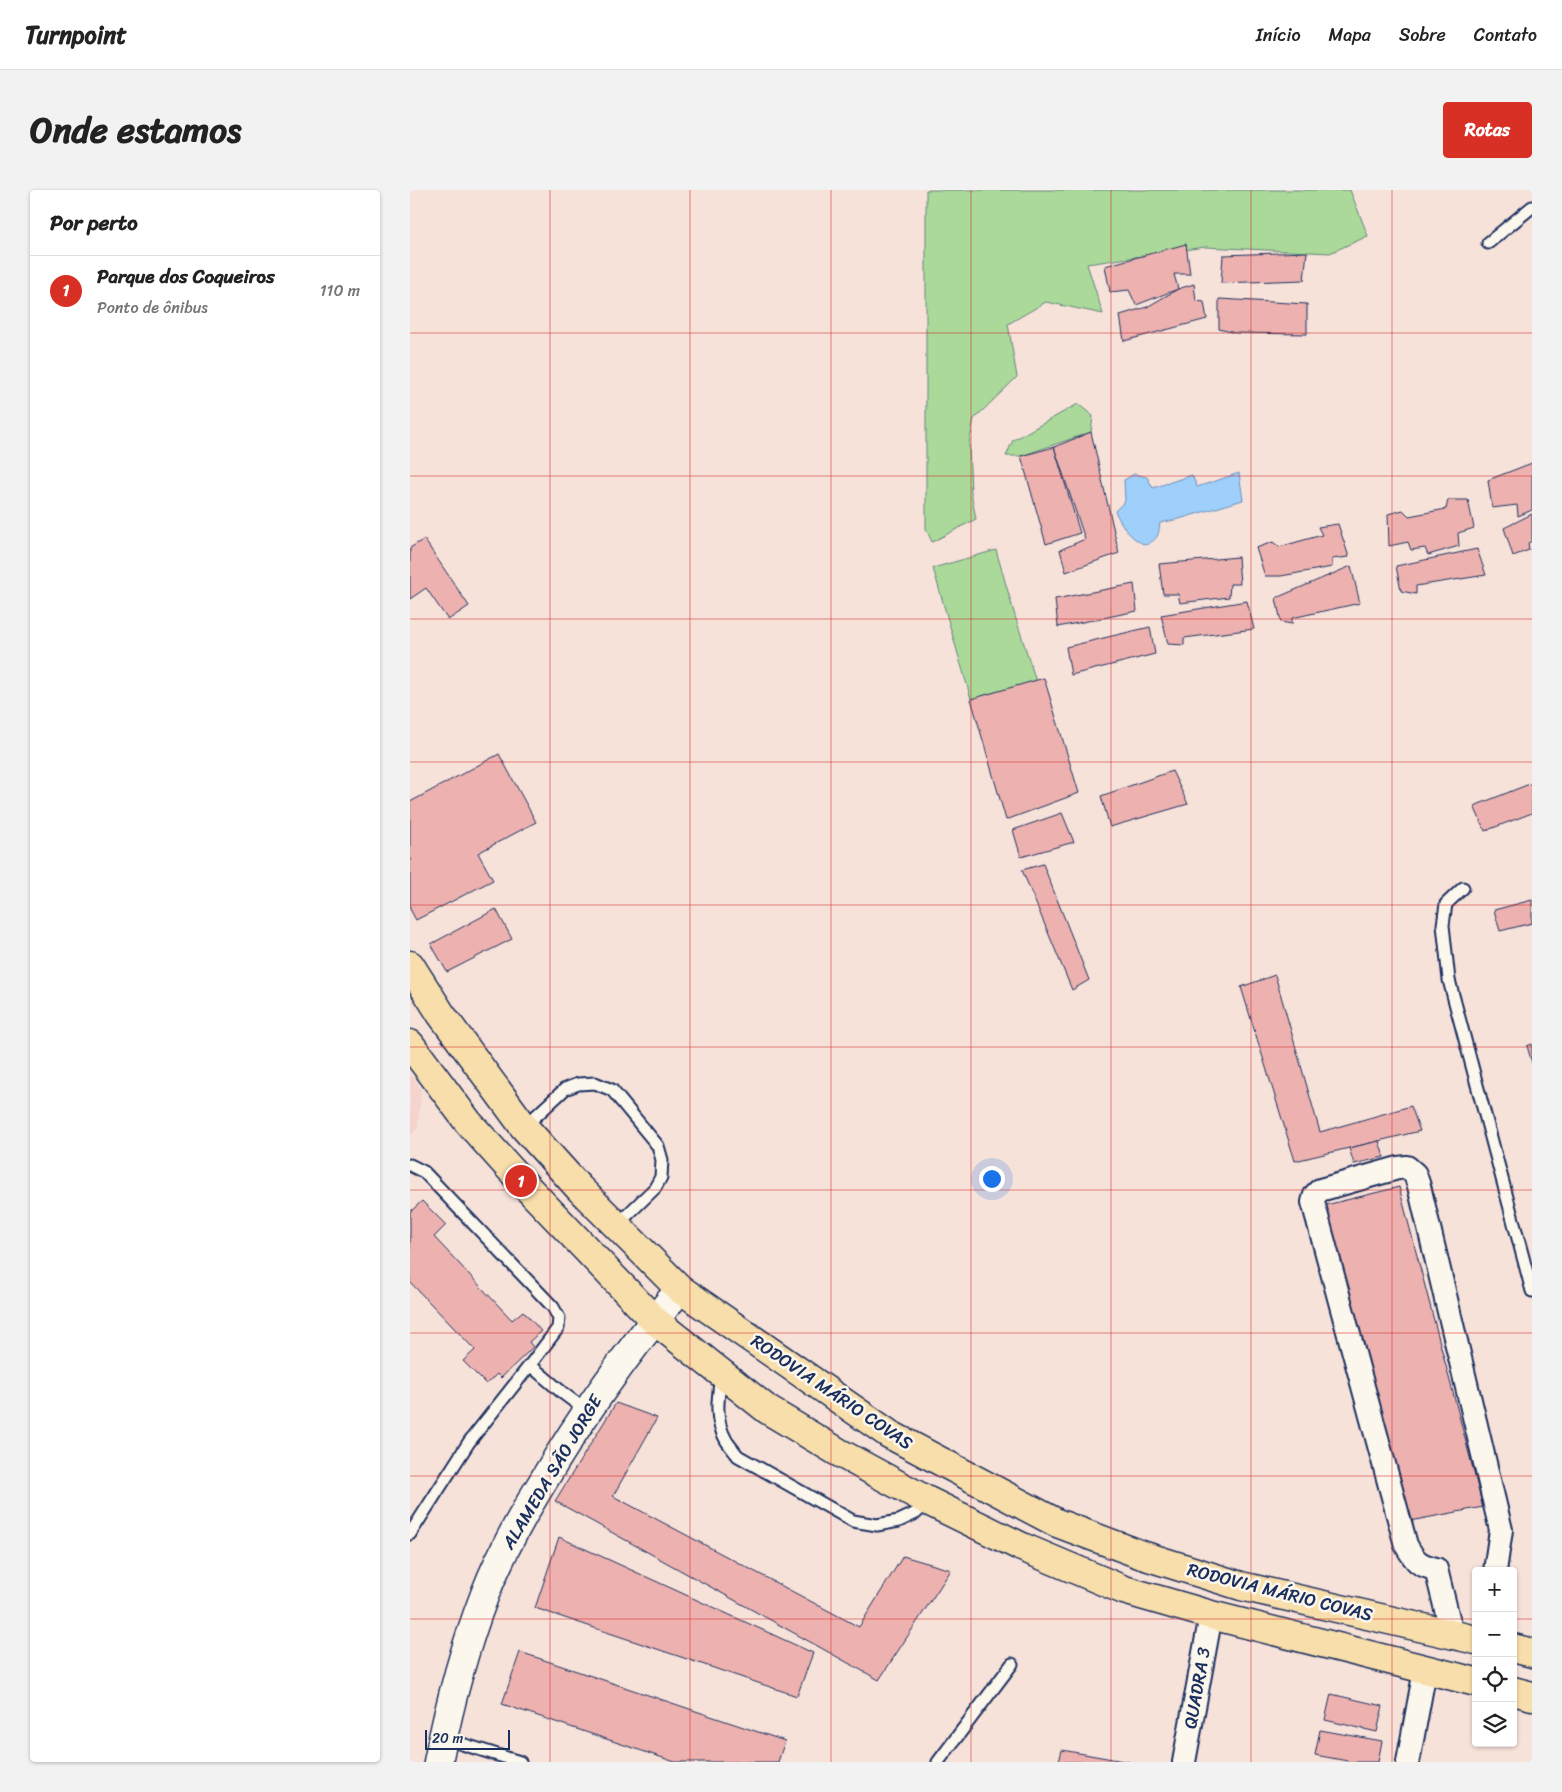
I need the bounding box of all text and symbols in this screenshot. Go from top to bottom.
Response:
text: Turnpoint [25,14,127,56]
text: Início [1256,19,1301,51]
text: Mapa [1329,19,1371,51]
text: Sobre [1399,19,1446,51]
text: Contato [1474,19,1537,51]
text: Onde estamos [30,99,241,161]
button: Rotas [1443,102,1532,158]
text: Por perto [50,204,138,242]
text: Parque dos Coqueiros [97,260,275,293]
text: 1 [63,276,69,305]
text: 110 m [320,276,360,305]
text: Ponto de ônibus [97,293,208,322]
pin: 1 [505,1162,537,1200]
your location [979,1166,1005,1192]
street label: RODOVIA MÁRIO COVAS [744,1325,920,1459]
street label: ALAMEDA SÃO JORGE [492,1387,612,1557]
street label: RODOVIA MÁRIO COVAS [1184,1553,1376,1631]
map controls [1472,1567,1517,1747]
button: + [1472,1567,1517,1612]
button: − [1472,1612,1517,1657]
street label: QUADRA 3 [1174,1645,1220,1731]
button: locate [1472,1657,1517,1702]
button: layers [1472,1702,1517,1747]
text: 20 m [432,1726,463,1751]
scale bar [425,1727,510,1750]

